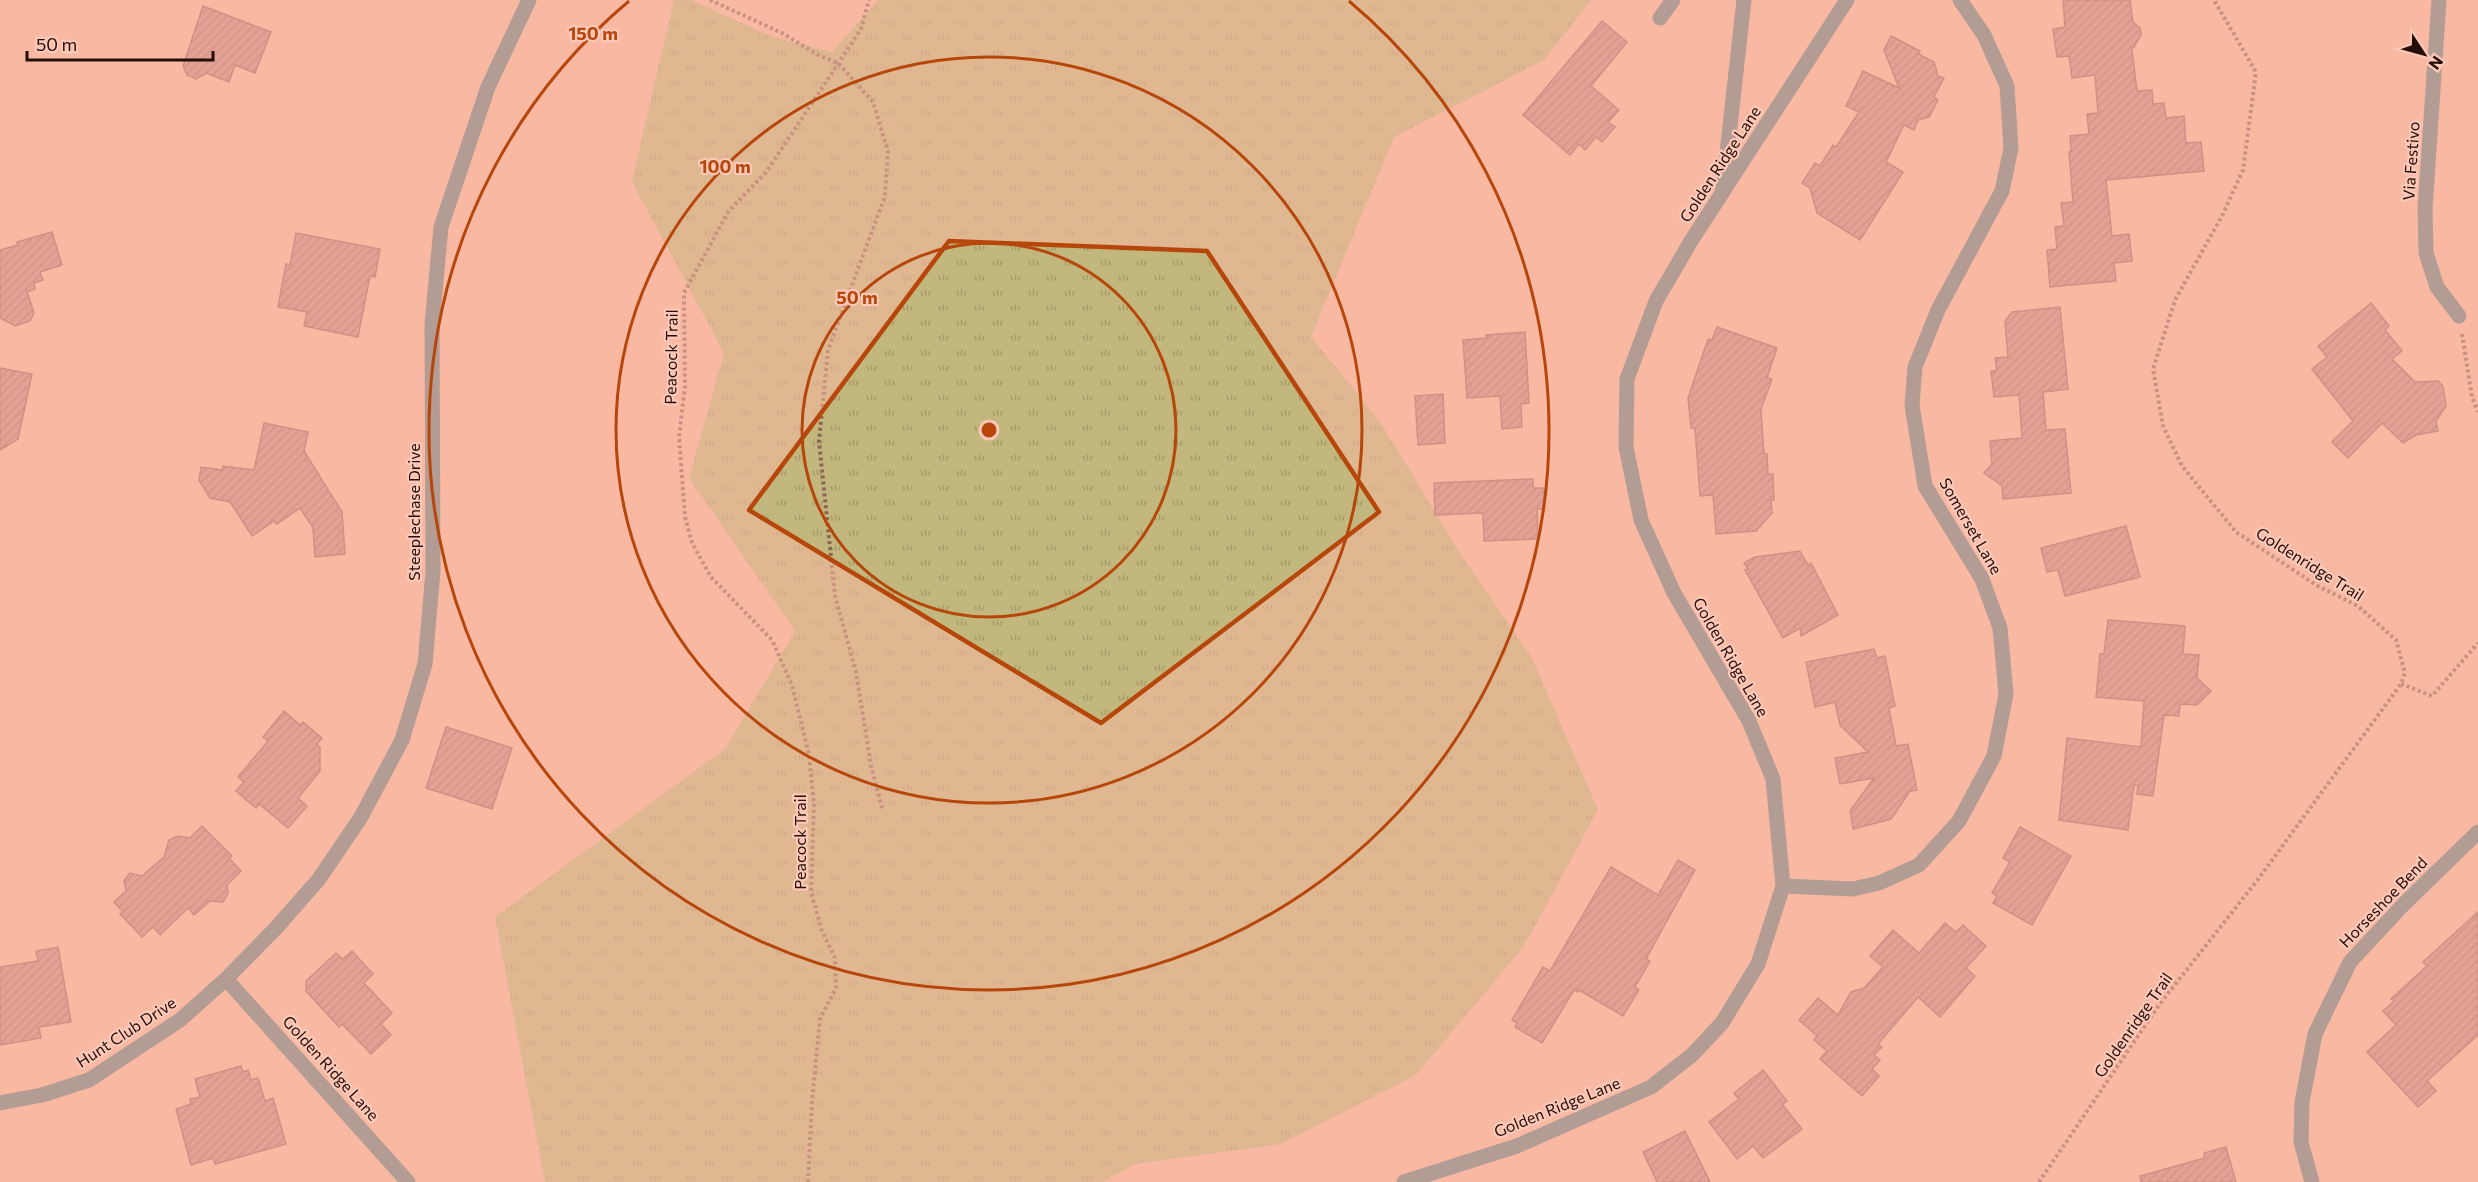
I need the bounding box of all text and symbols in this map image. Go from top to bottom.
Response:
text: 150 m [568,22,618,44]
scale bar [27,24,213,62]
north arrow [2394,24,2454,84]
text: 50 m [36,33,77,55]
text: N [2425,53,2448,74]
street label: Golden Ridge Lane [1675,102,1764,225]
street label: Via Festivo [2398,121,2423,201]
text: 100 m [699,155,751,177]
text: 50 m [836,286,878,308]
street label: Peacock Trail [660,309,681,405]
centre of rings [979,420,999,440]
street label: Steeplechase Drive [404,443,423,581]
street label: Somerset Lane [1936,474,2007,577]
street label: Goldenridge Trail [2253,523,2368,604]
street label: Golden Ridge Lane [1690,594,1773,720]
street label: Peacock Trail [790,794,809,890]
street label: Horseshoe Bend [2335,853,2430,951]
street label: Goldenridge Trail [2089,969,2176,1081]
street label: Hunt Club Drive [72,992,179,1071]
street label: Golden Ridge Lane [279,1011,383,1124]
street label: Golden Ridge Lane [1491,1073,1623,1141]

